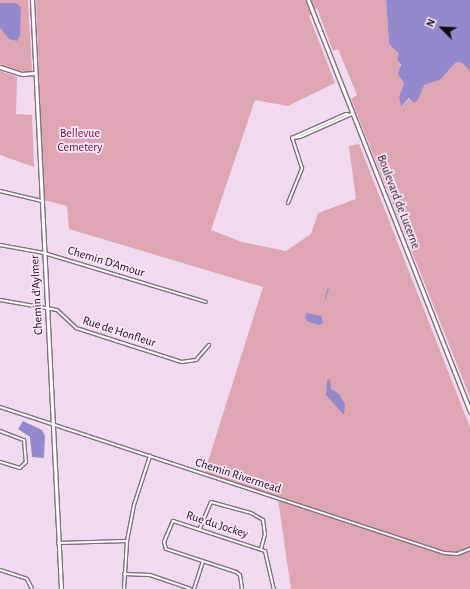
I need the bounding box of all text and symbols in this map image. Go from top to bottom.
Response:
north arrow [422,8,462,48]
text: N [424,17,437,29]
park label: Bellevue Cemetery [58,127,102,155]
street label: Boulevard de Lucerne [373,153,423,251]
street label: Chemin D'Amour [66,243,146,281]
street label: Chemin d'Aylmer [28,255,46,335]
street label: Rue de Honfleur [81,313,157,351]
street label: Chemin Rivermead [193,455,283,497]
street label: Rue du Jockey [184,508,250,542]

